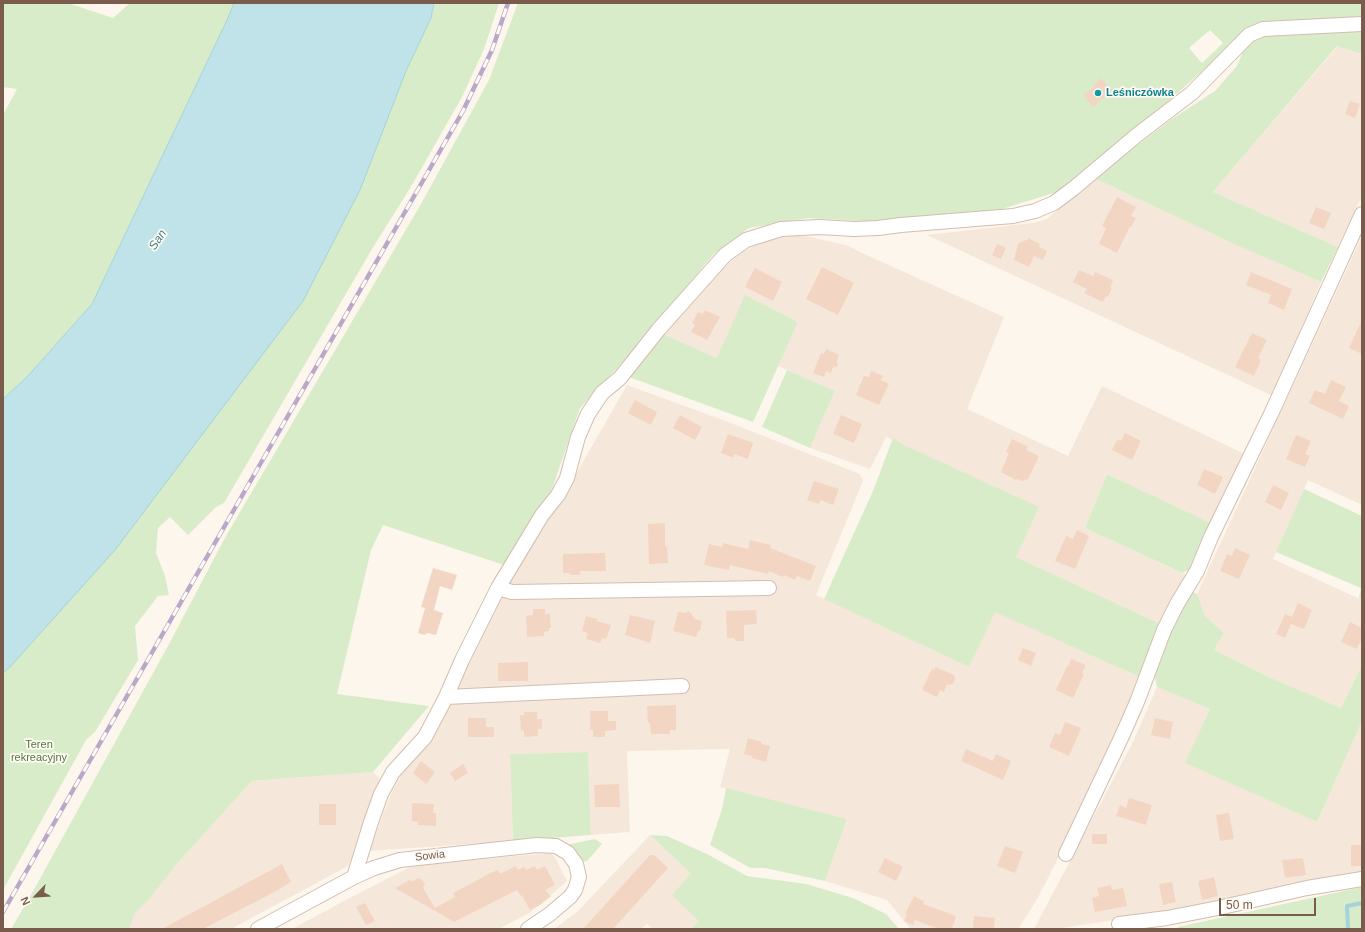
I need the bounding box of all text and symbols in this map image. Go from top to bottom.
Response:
place label: Leśniczówka [1106,86,1174,100]
marker: Leśniczówka [1093,88,1103,98]
water label: San [146,227,170,253]
park label: Teren rekreacyjny [11,738,67,764]
street label: Sowia [414,848,446,864]
north arrow [16,876,56,916]
scale bar [1221,890,1318,916]
text: N [18,895,32,907]
text: 50 m [1226,898,1253,912]

